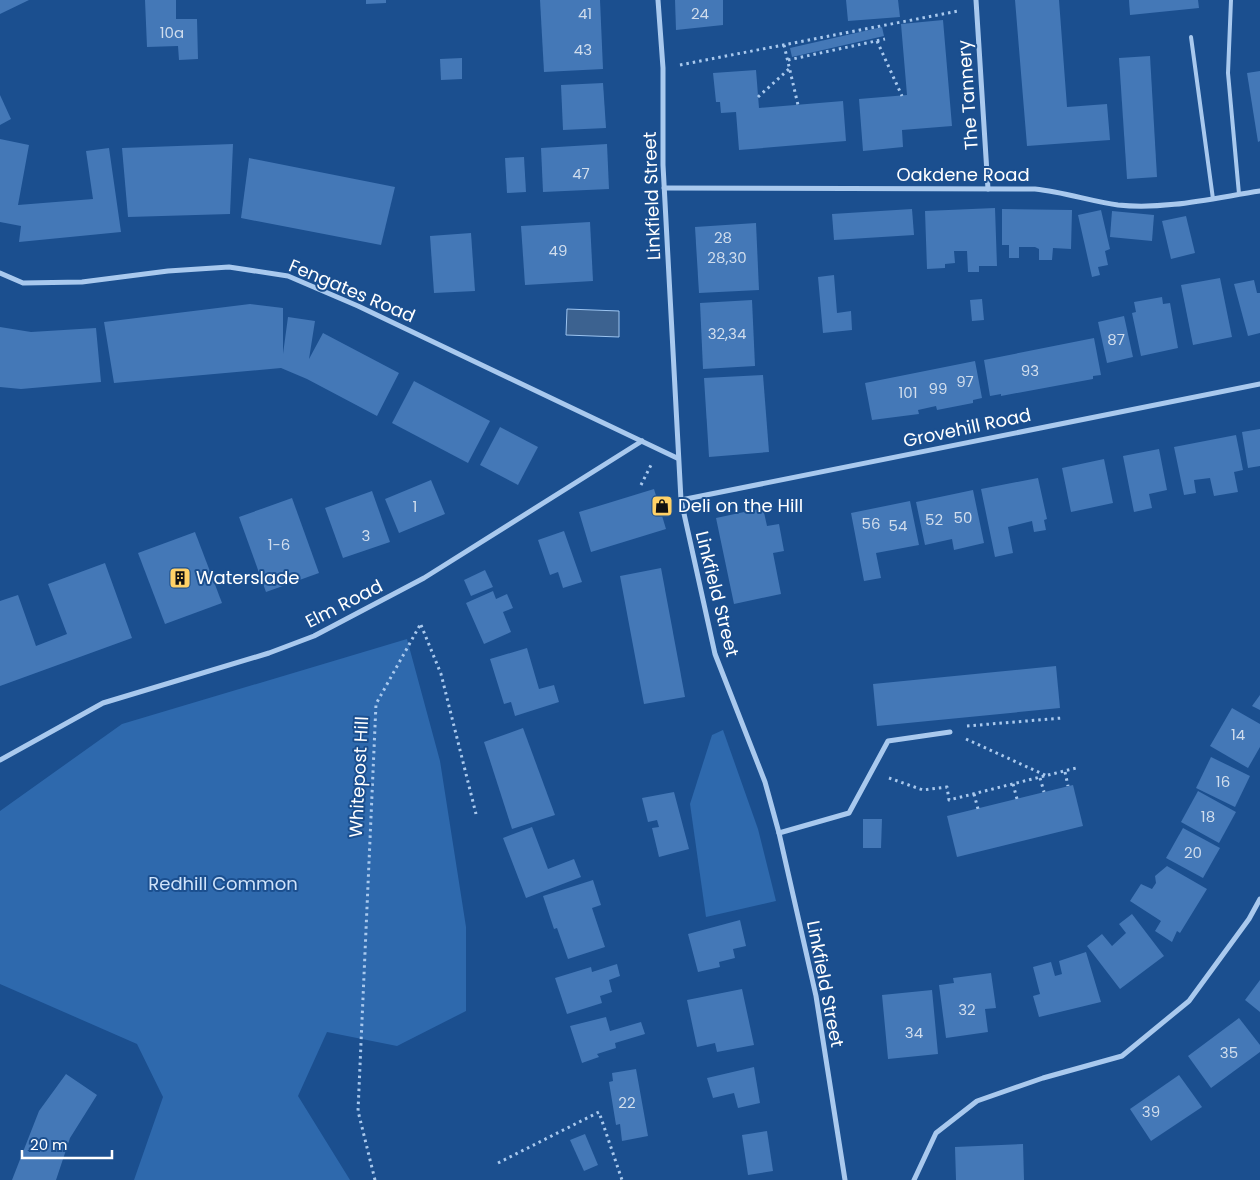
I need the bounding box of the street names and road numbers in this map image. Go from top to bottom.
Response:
street label: The Tannery [951,39,984,151]
street label: Linkfield Street [637,131,666,261]
street label: Oakdene Road [896,162,1030,187]
street label: Fengates Road [285,253,419,328]
street label: Grovehill Road [901,402,1033,453]
street label: Linkfield Street [690,528,745,659]
street label: Elm Road [301,573,387,634]
street label: Whitepost Hill [343,716,374,838]
street label: Linkfield Street [801,918,850,1049]

